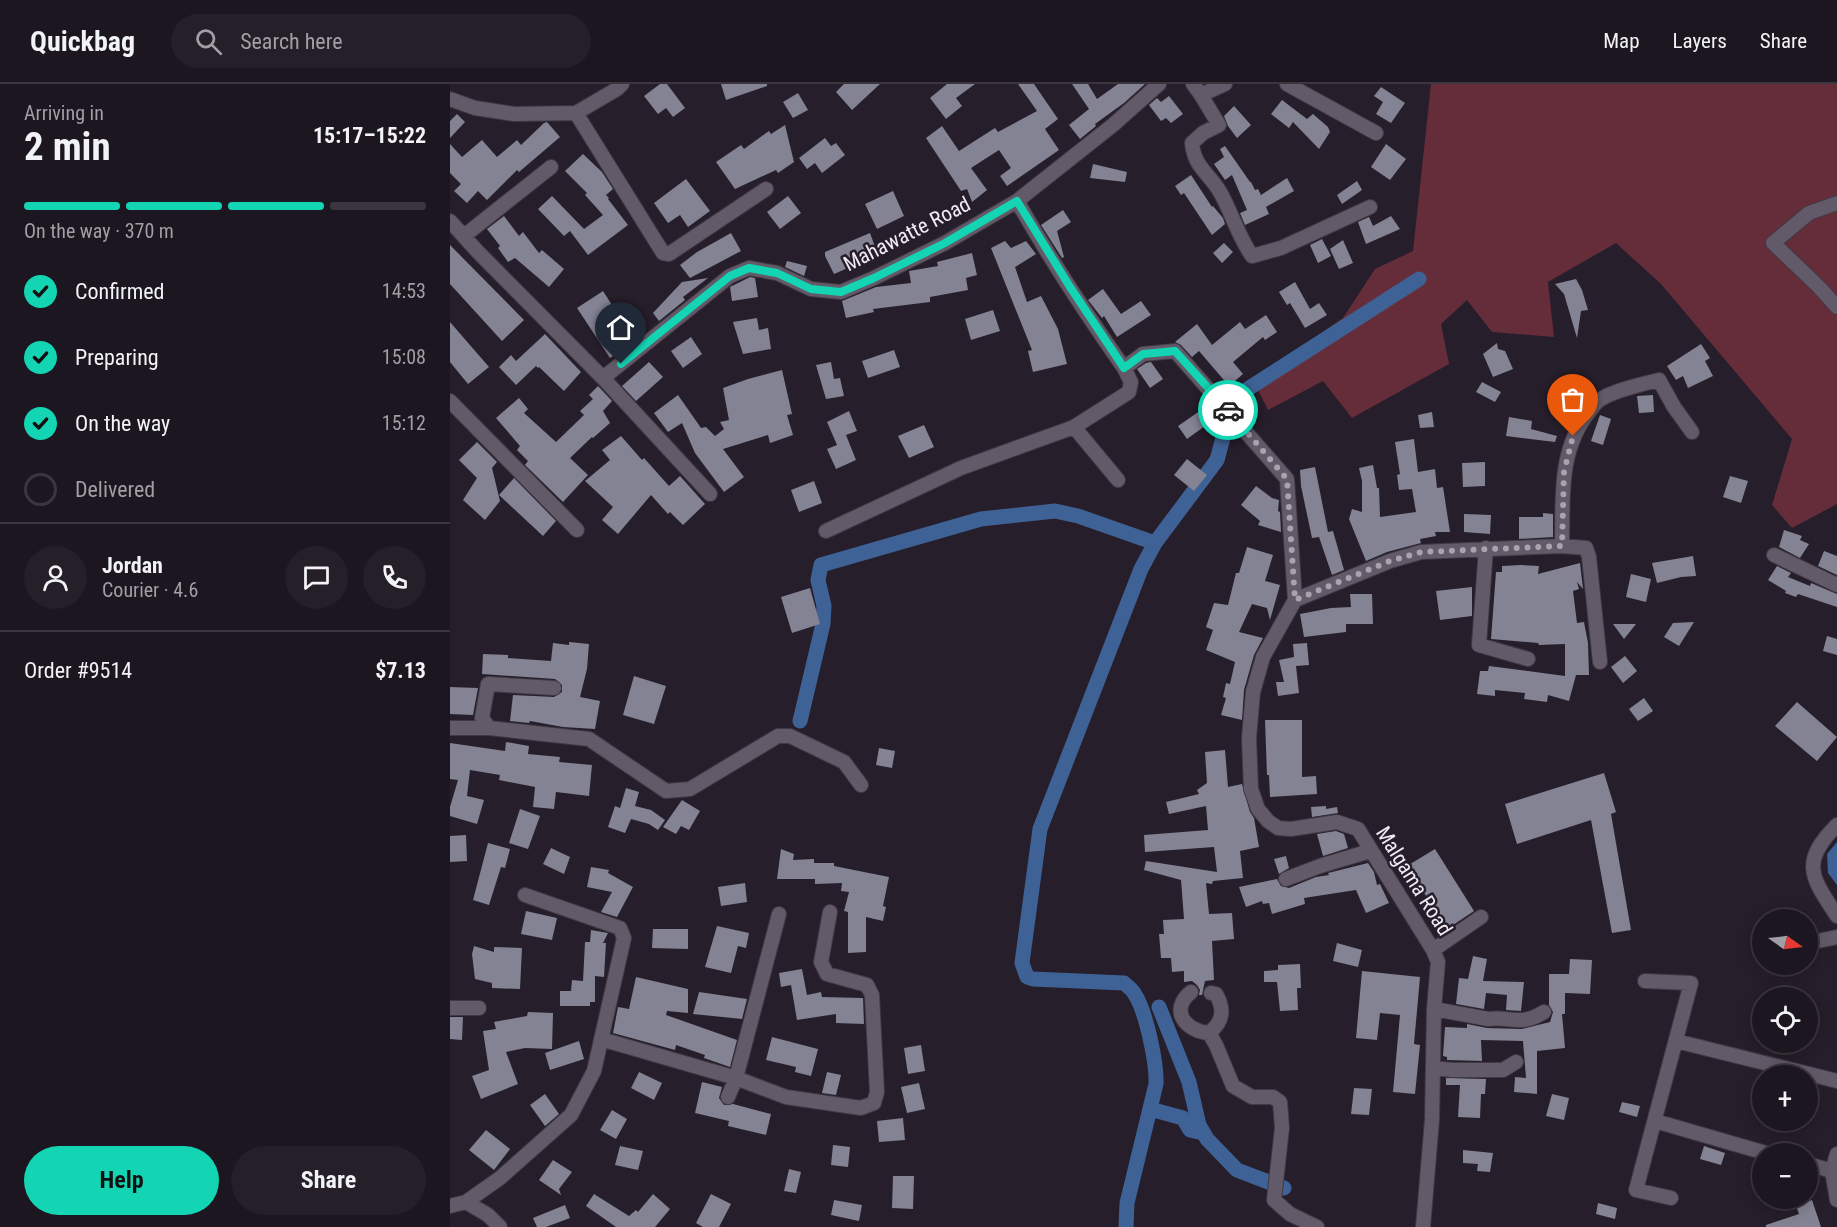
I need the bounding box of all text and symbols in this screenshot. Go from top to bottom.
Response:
search box [171,14,591,68]
text: Quickbag [30,25,135,58]
icon: search [192,25,225,58]
text: Search here [240,29,342,54]
text: Map [1603,29,1640,53]
text: Layers [1673,29,1727,53]
text: Share [1760,29,1807,53]
text: Arriving in [24,101,104,125]
text: 15:17–15:22 [313,123,426,148]
text: 2 min [24,124,111,170]
street label: Mahawatte Road [840,192,974,276]
text: On the way · 370 m [24,219,174,243]
icon: check [24,275,57,308]
text: Confirmed [75,279,164,304]
text: 14:53 [382,279,426,303]
pin [595,302,646,364]
icon: home [604,311,637,344]
icon: check [24,341,57,374]
text: Preparing [75,345,159,370]
text: 15:08 [382,345,426,369]
pin [1547,374,1598,436]
courier [1198,380,1258,440]
icon: bag [1556,383,1589,416]
icon: car [1212,394,1245,427]
icon: check [24,407,57,440]
text: On the way [75,411,170,436]
text: 15:12 [382,411,426,435]
text: Delivered [75,477,155,502]
button: person [24,546,87,609]
button: chat [285,546,348,609]
button: phone [363,546,426,609]
text: Jordan [102,553,163,578]
text: Courier · 4.6 [102,578,198,602]
text: Order #9514 [24,658,132,683]
text: $7.13 [375,658,426,683]
street label: Malgama Road [1371,822,1457,940]
north arrow [1752,909,1818,975]
map controls [1752,909,1818,1209]
button: locate [1752,987,1818,1053]
button: + [1752,1065,1818,1131]
button: − [1752,1143,1818,1209]
button: Help [24,1146,219,1215]
button: Share [231,1146,426,1215]

